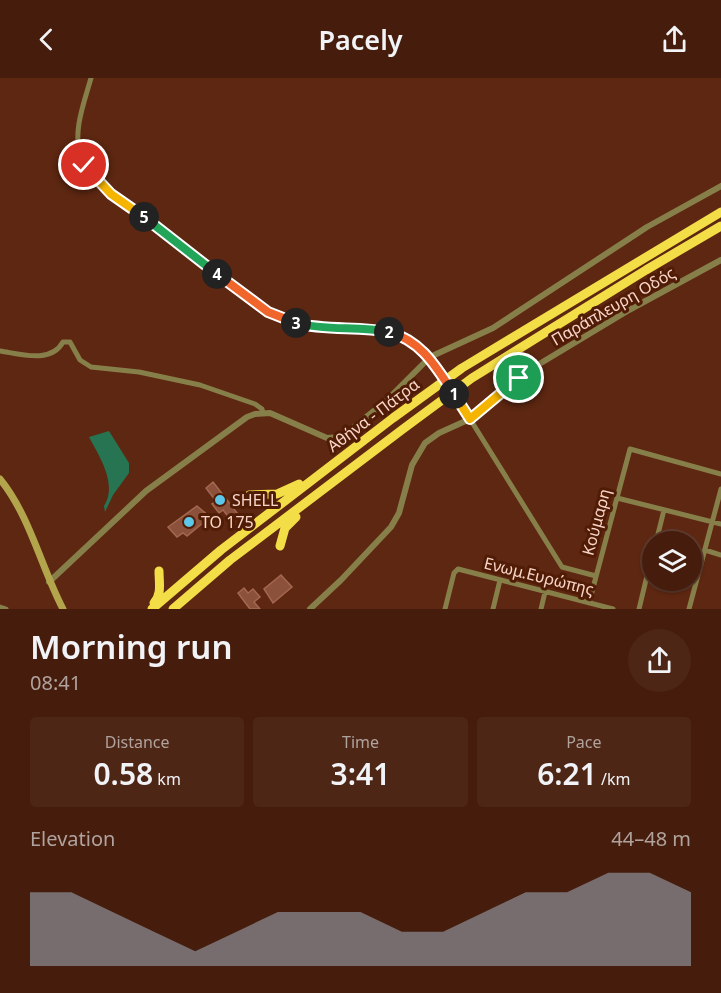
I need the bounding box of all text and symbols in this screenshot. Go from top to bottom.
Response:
text: Pacely [318,21,403,58]
icon: back [30,23,63,56]
icon: share [658,23,691,56]
pin [58,139,109,190]
icon: check [67,148,100,181]
pin: 5 [129,202,159,232]
text: 5 [139,206,149,228]
pin: 4 [202,259,232,289]
street label: Παράπλευρη Οδός [547,261,679,350]
text: 4 [212,263,222,285]
pin: 3 [281,308,311,338]
text: 3 [291,312,301,334]
pin: 2 [374,317,404,347]
text: 2 [384,321,394,343]
pin [493,352,544,403]
icon: arrive [502,361,535,394]
street label: Αθήνα - Πάτρα [323,373,423,457]
pin: 1 [439,379,469,409]
text: 1 [449,383,459,405]
street label: Κούμαρη [577,486,615,558]
place label: SHELL [232,489,278,511]
marker: SHELL [213,493,227,507]
place label: TO 175 [201,511,254,533]
marker: TO 175 [182,515,196,529]
map controls [642,531,702,591]
button: layers [642,531,702,591]
street label: Ενωμ.Ευρώπης [482,552,596,600]
text: Morning run [30,624,232,669]
button: share [628,629,691,692]
text: 08:41 [30,669,81,696]
text: Distance [105,731,170,753]
text: Time [342,731,379,753]
text: Pace [566,731,602,753]
text: 0.58 [93,753,153,794]
text: 3:41 [331,753,390,794]
text: 6:21 [537,753,597,794]
text: km [153,768,181,790]
text: /km [597,768,631,790]
text: Elevation [30,825,115,852]
text: 44–48 m [611,825,691,852]

